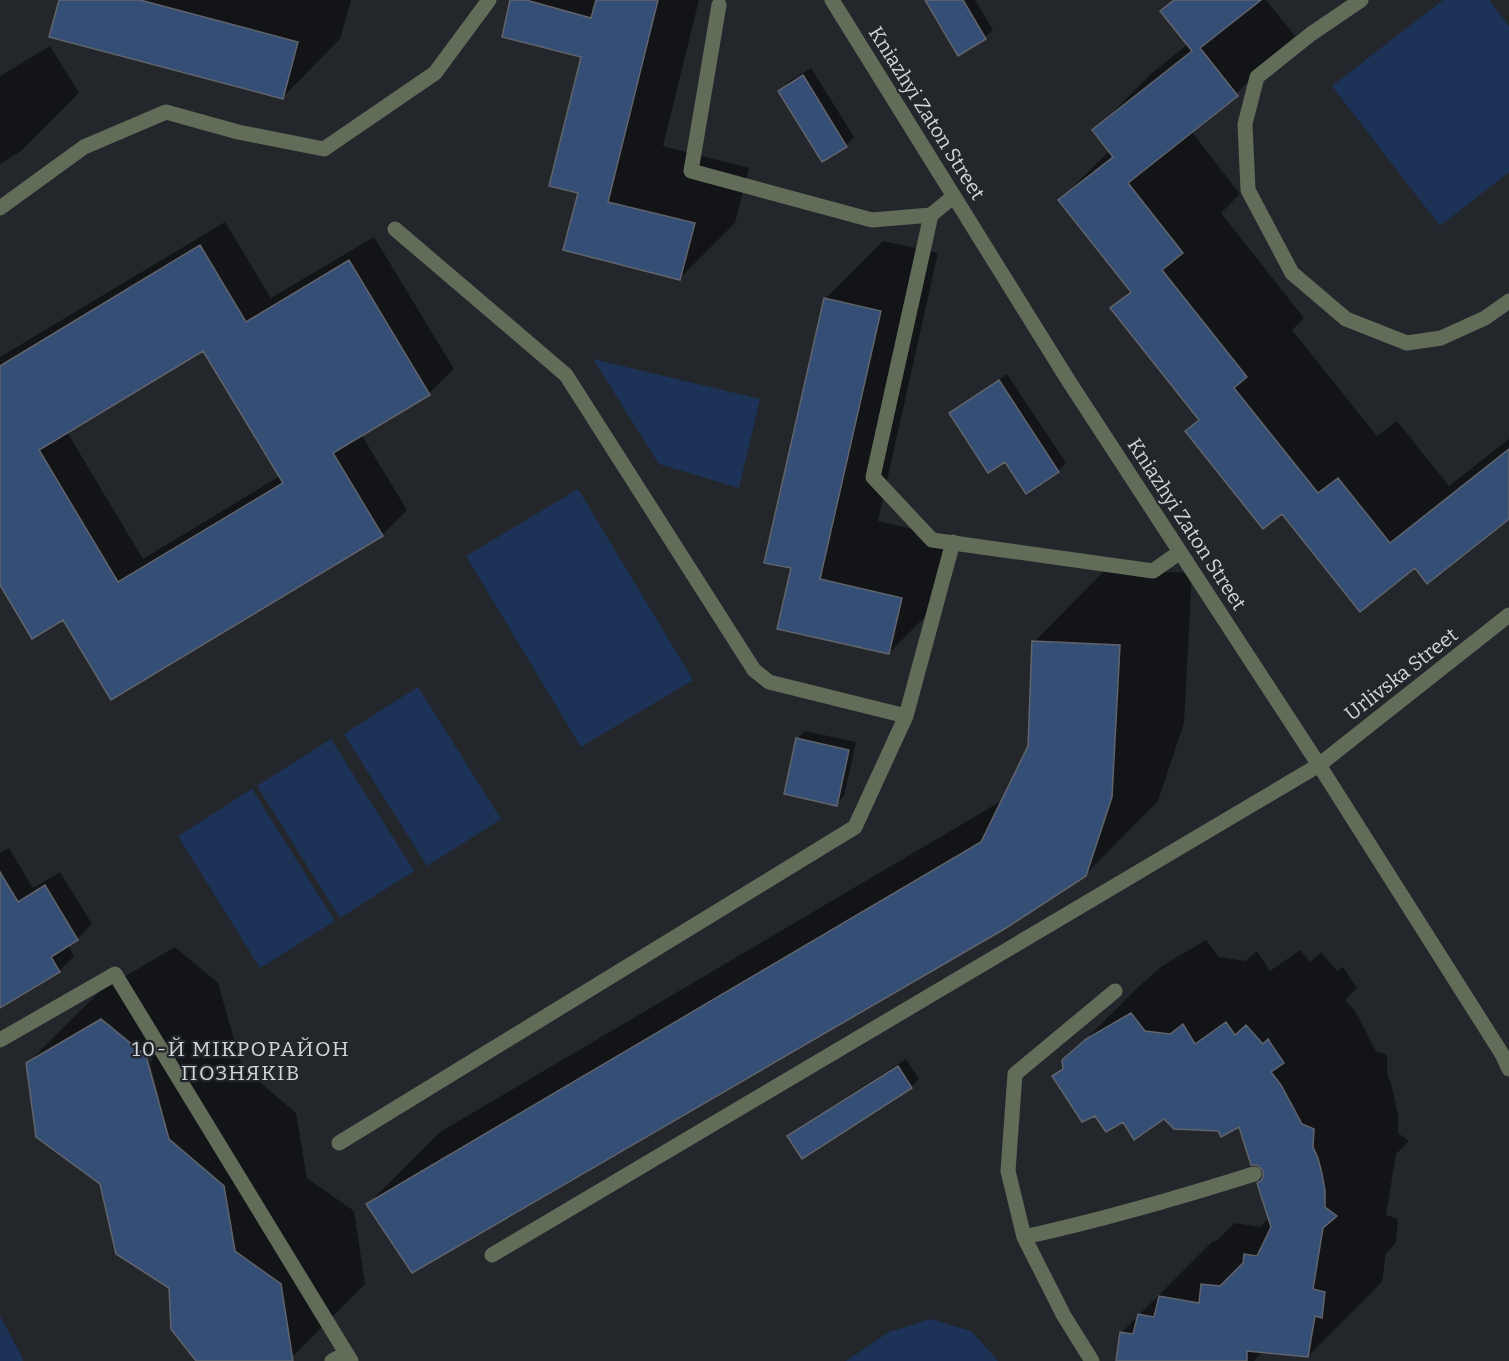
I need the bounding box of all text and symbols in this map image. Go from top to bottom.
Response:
street label: Kniazhyi Zaton Street [864,22,990,204]
street label: Kniazhyi Zaton Street [1123,434,1251,614]
street label: Urlivska Street [1340,622,1462,726]
district label: 10-Й МІКРОРАЙОН ПОЗНЯКІВ [132,1036,350,1086]

